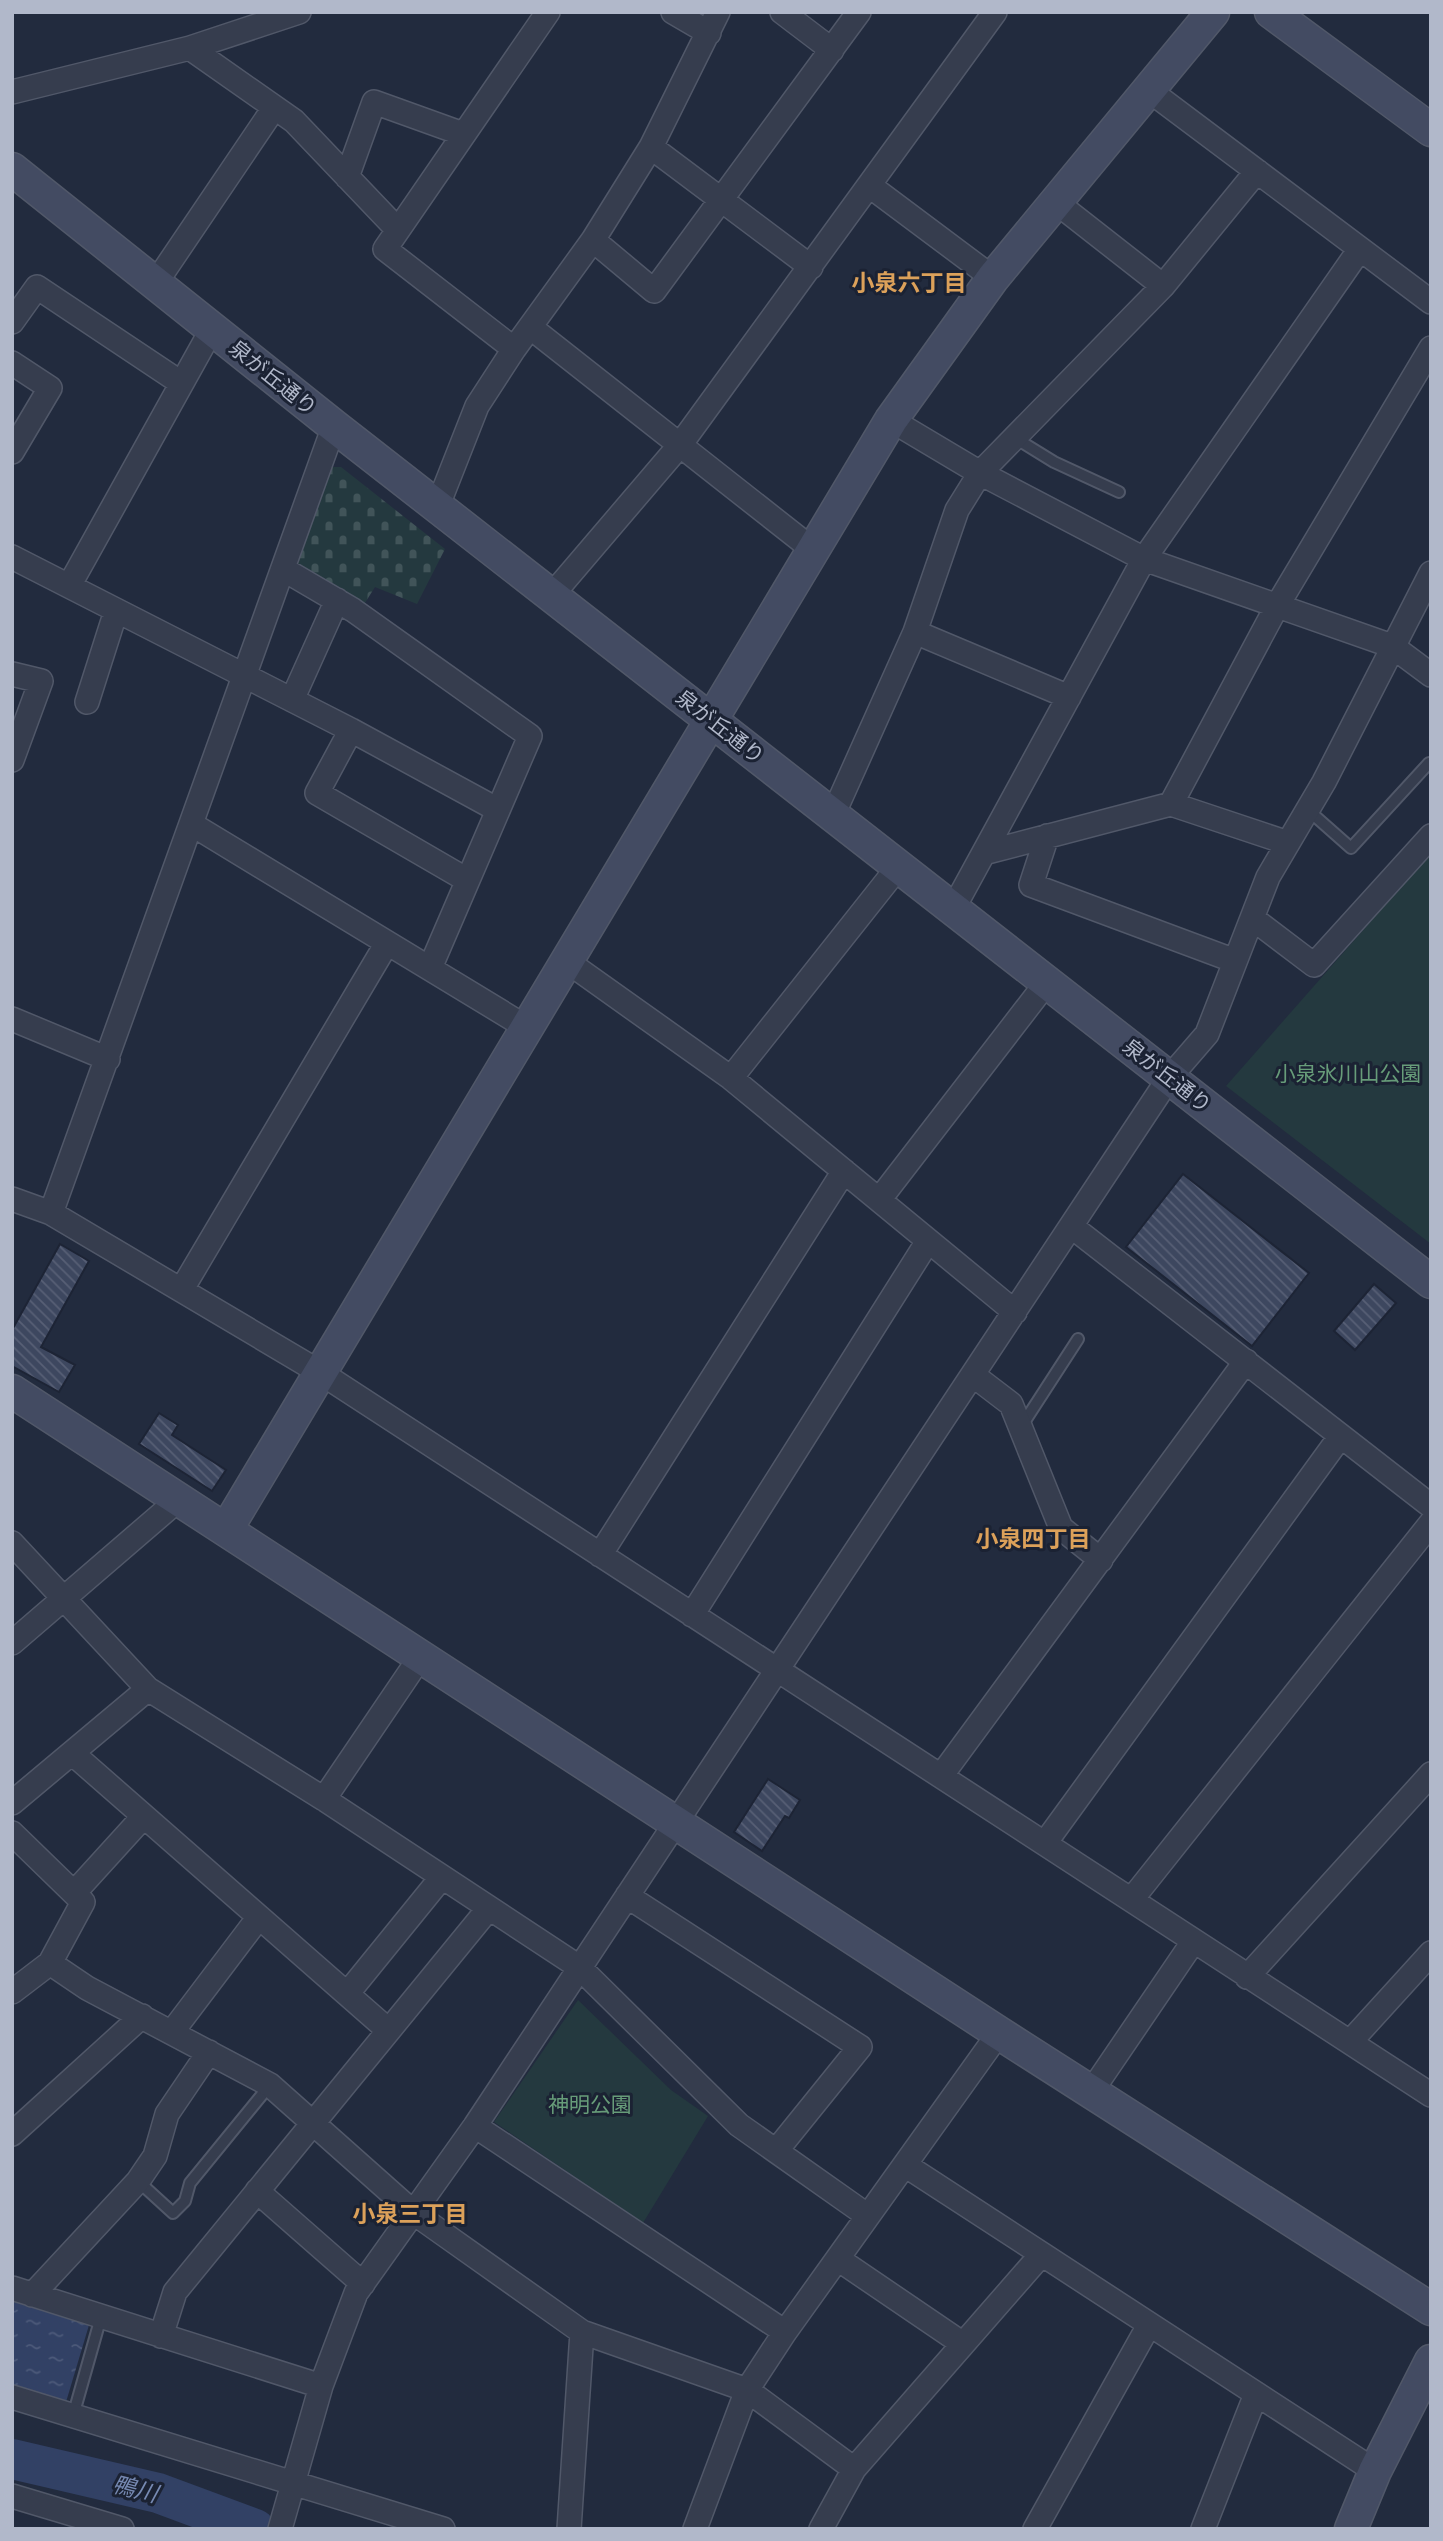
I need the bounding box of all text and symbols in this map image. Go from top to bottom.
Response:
district label: 小泉六丁目 [852,271,967,296]
street label: 泉が丘通り [225,336,321,420]
street label: 泉が丘通り [672,686,768,768]
street label: 泉が丘通り [1119,1035,1215,1117]
park label: 小泉氷川山公園 [1275,1063,1422,1085]
district label: 小泉四丁目 [976,1527,1091,1552]
park label: 神明公園 [548,2094,632,2116]
district label: 小泉三丁目 [353,2202,468,2227]
water label: 鴨川 [110,2472,163,2508]

